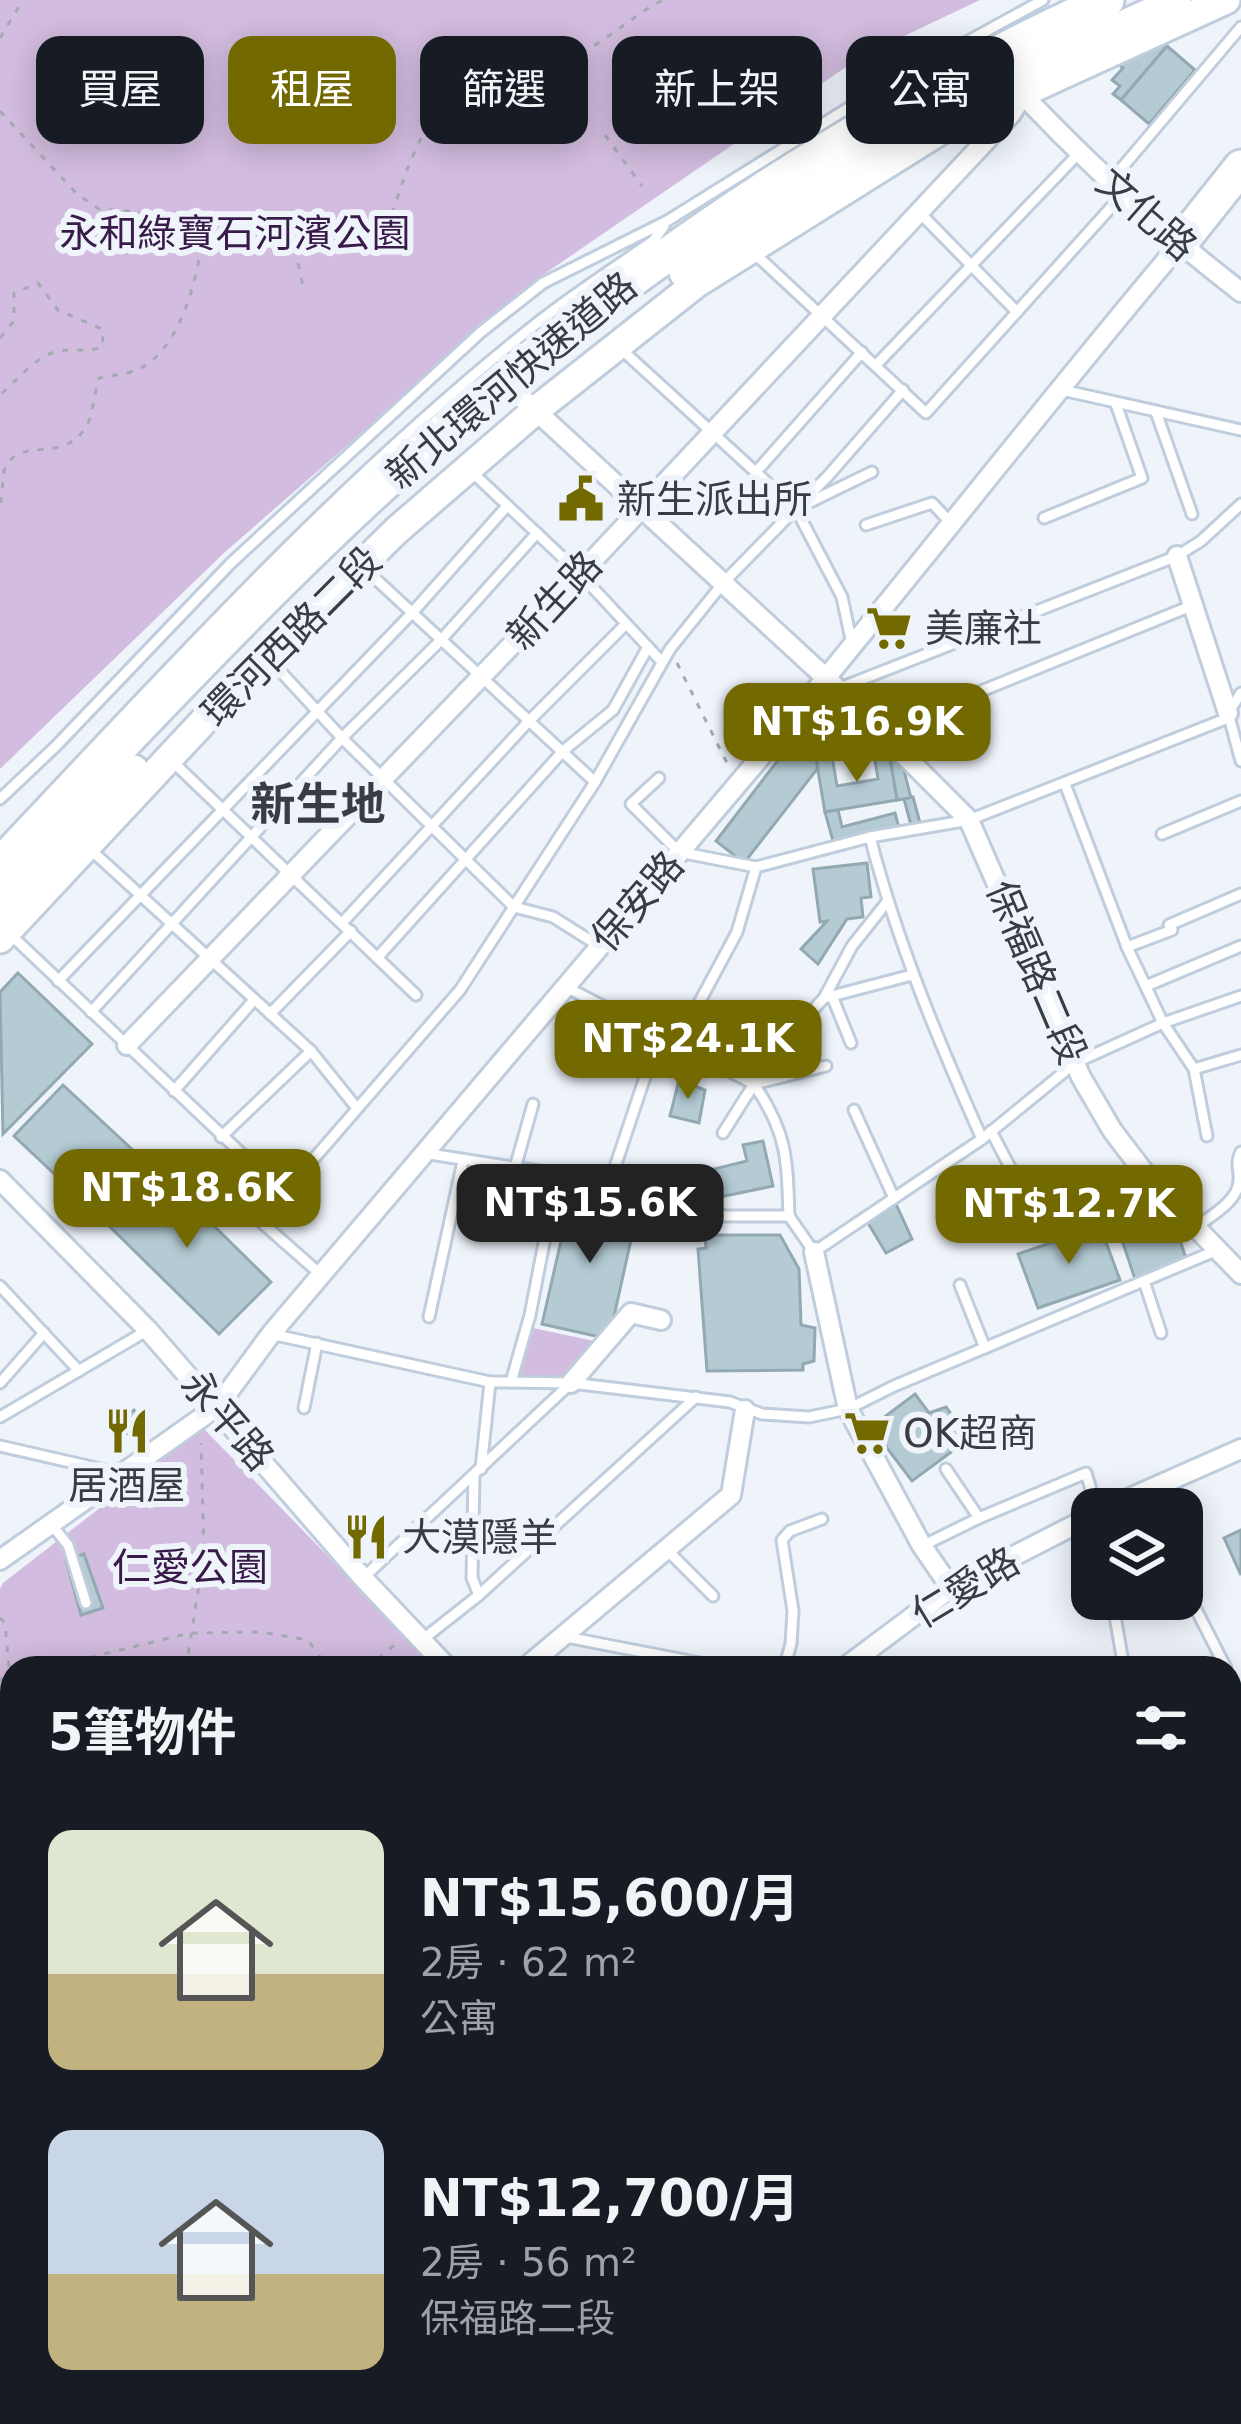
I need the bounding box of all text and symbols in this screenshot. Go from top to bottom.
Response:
chip: 買屋 [36,36,204,144]
chip: 租屋 [228,36,396,144]
chip: 篩選 [420,36,588,144]
chip: 新上架 [612,36,822,144]
chip: 公寓 [846,36,1014,144]
street label: 文化路 [1088,159,1206,270]
park label: 永和綠寶石河濱公園 [59,211,411,256]
street label: 新北環河快速道路 [377,263,645,498]
public building icon: 新生派出所 [556,474,606,524]
place label: 新生派出所 [617,477,812,522]
street label: 環河西路二段 [193,538,390,735]
street label: 新生路 [498,542,611,658]
supermarket icon: 美廉社 [864,603,914,653]
place label: 美廉社 [925,606,1042,651]
pin: NT$16.9K [733,683,981,785]
text: NT$16.9K [751,699,963,744]
district label: 新生地 [250,778,386,831]
street label: 保安路 [582,842,693,960]
street label: 保福路二段 [978,874,1095,1071]
pin: NT$24.1K [564,1000,812,1102]
text: NT$24.1K [582,1016,794,1061]
pin: NT$18.6K [63,1149,311,1251]
pin: NT$15.6K [466,1164,714,1266]
text: NT$18.6K [81,1165,293,1210]
pin: NT$12.7K [945,1165,1193,1267]
text: NT$15.6K [484,1180,696,1225]
text: NT$12.7K [963,1181,1175,1226]
street label: 永平路 [172,1361,283,1479]
restaurant icon: 居酒屋 [102,1406,152,1456]
supermarket icon: OK超商 [842,1408,892,1458]
place label: OK超商 [903,1411,1037,1456]
place label: 居酒屋 [68,1463,186,1508]
map controls [1071,1488,1203,1620]
button: layers [1071,1488,1203,1620]
restaurant icon: 大漠隱羊 [341,1512,391,1562]
place label: 大漠隱羊 [402,1515,558,1560]
street label: 仁愛路 [904,1538,1027,1637]
park label: 仁愛公園 [112,1545,268,1590]
icon: filters [1128,1695,1194,1761]
text: 5筆物件 [48,1703,237,1762]
text: NT$15,600/月 [420,1869,799,1928]
icon: home [144,1878,288,2022]
text: 2房 · 62 m² [420,1940,637,1985]
text: 公寓 [420,1996,498,2041]
text: NT$12,700/月 [420,2169,799,2228]
icon: home [144,2178,288,2322]
text: 2房 · 56 m² [420,2240,637,2285]
text: 保福路二段 [420,2296,615,2341]

